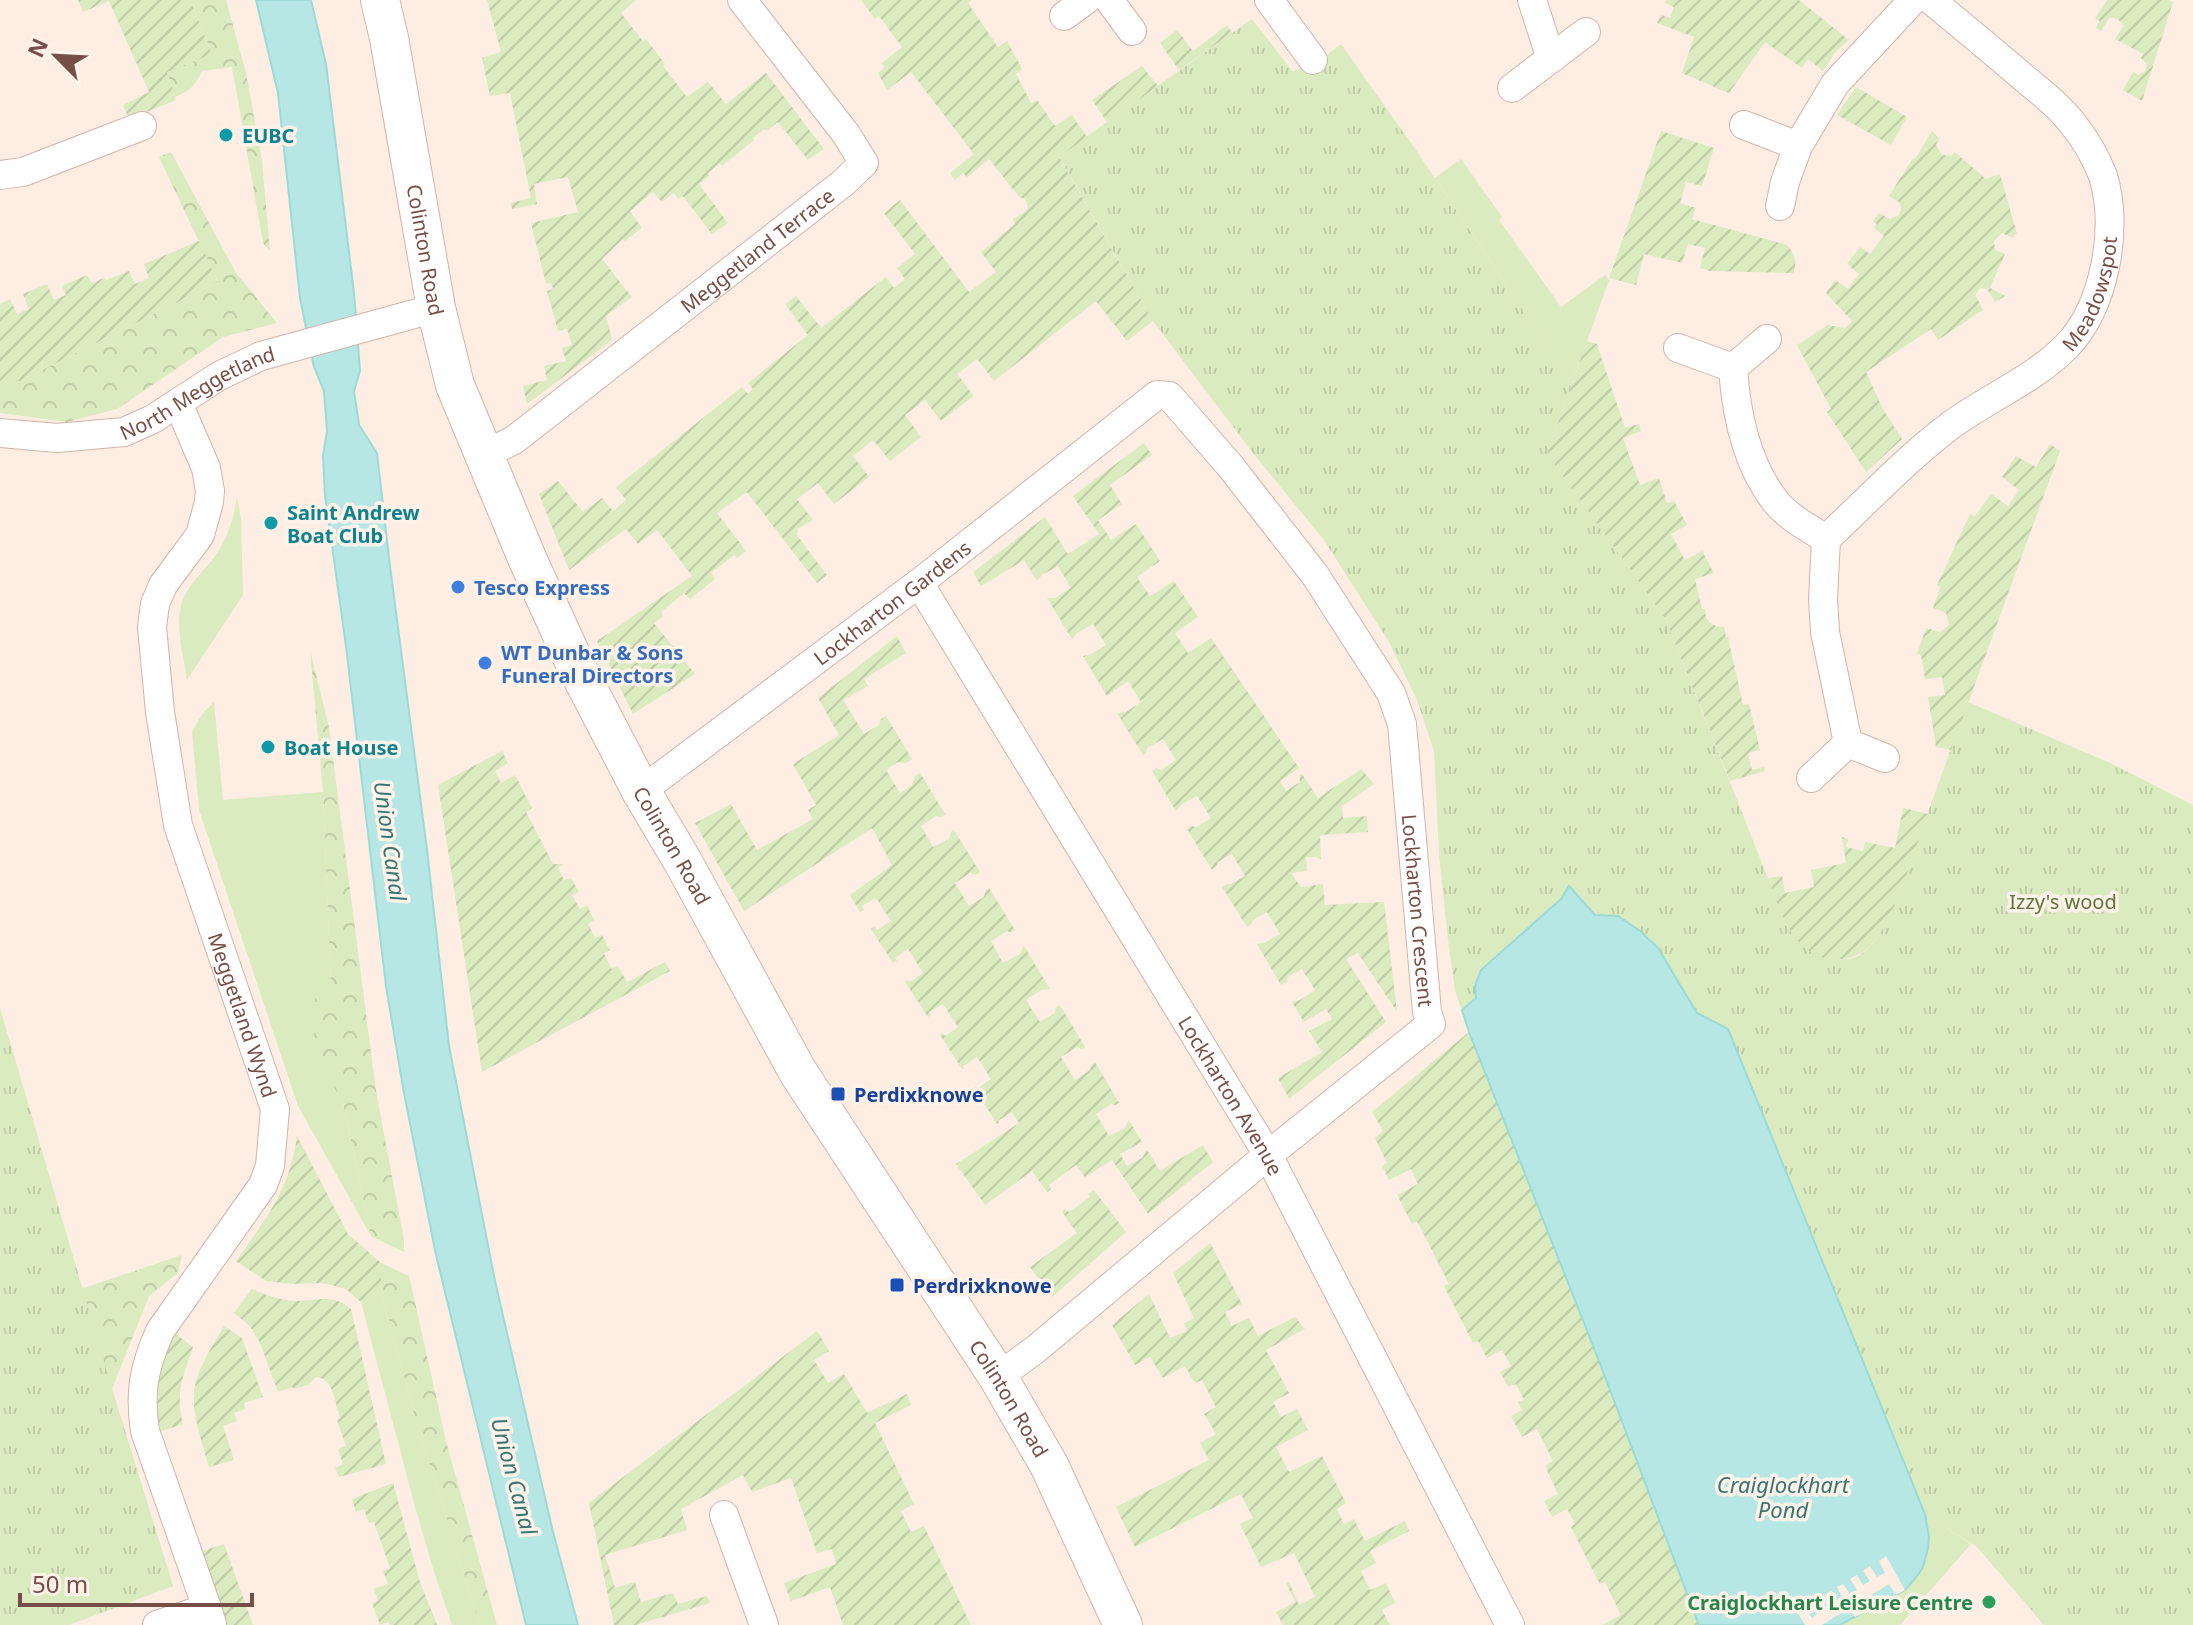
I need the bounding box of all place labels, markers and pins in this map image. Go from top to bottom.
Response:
place label: EUBC [242,122,295,149]
marker: EUBC [217,126,235,144]
place label: Saint Andrew Boat Club [287,499,420,549]
marker: Saint Andrew Boat Club [262,514,280,532]
place label: Tesco Express [474,574,610,601]
marker: Tesco Express [449,578,467,596]
place label: WT Dunbar & Sons Funeral Directors [501,639,683,689]
marker: WT Dunbar & Sons Funeral Directors [476,654,494,672]
place label: Boat House [284,734,398,761]
marker: Boat House [259,738,277,756]
place label: Perdixknowe [854,1081,984,1108]
marker: Perdixknowe [829,1085,847,1103]
place label: Perdrixknowe [913,1272,1052,1299]
marker: Perdrixknowe [888,1276,906,1294]
place label: Craiglockhart Leisure Centre [1687,1589,1973,1616]
marker: Craiglockhart Leisure Centre [1980,1593,1998,1611]

